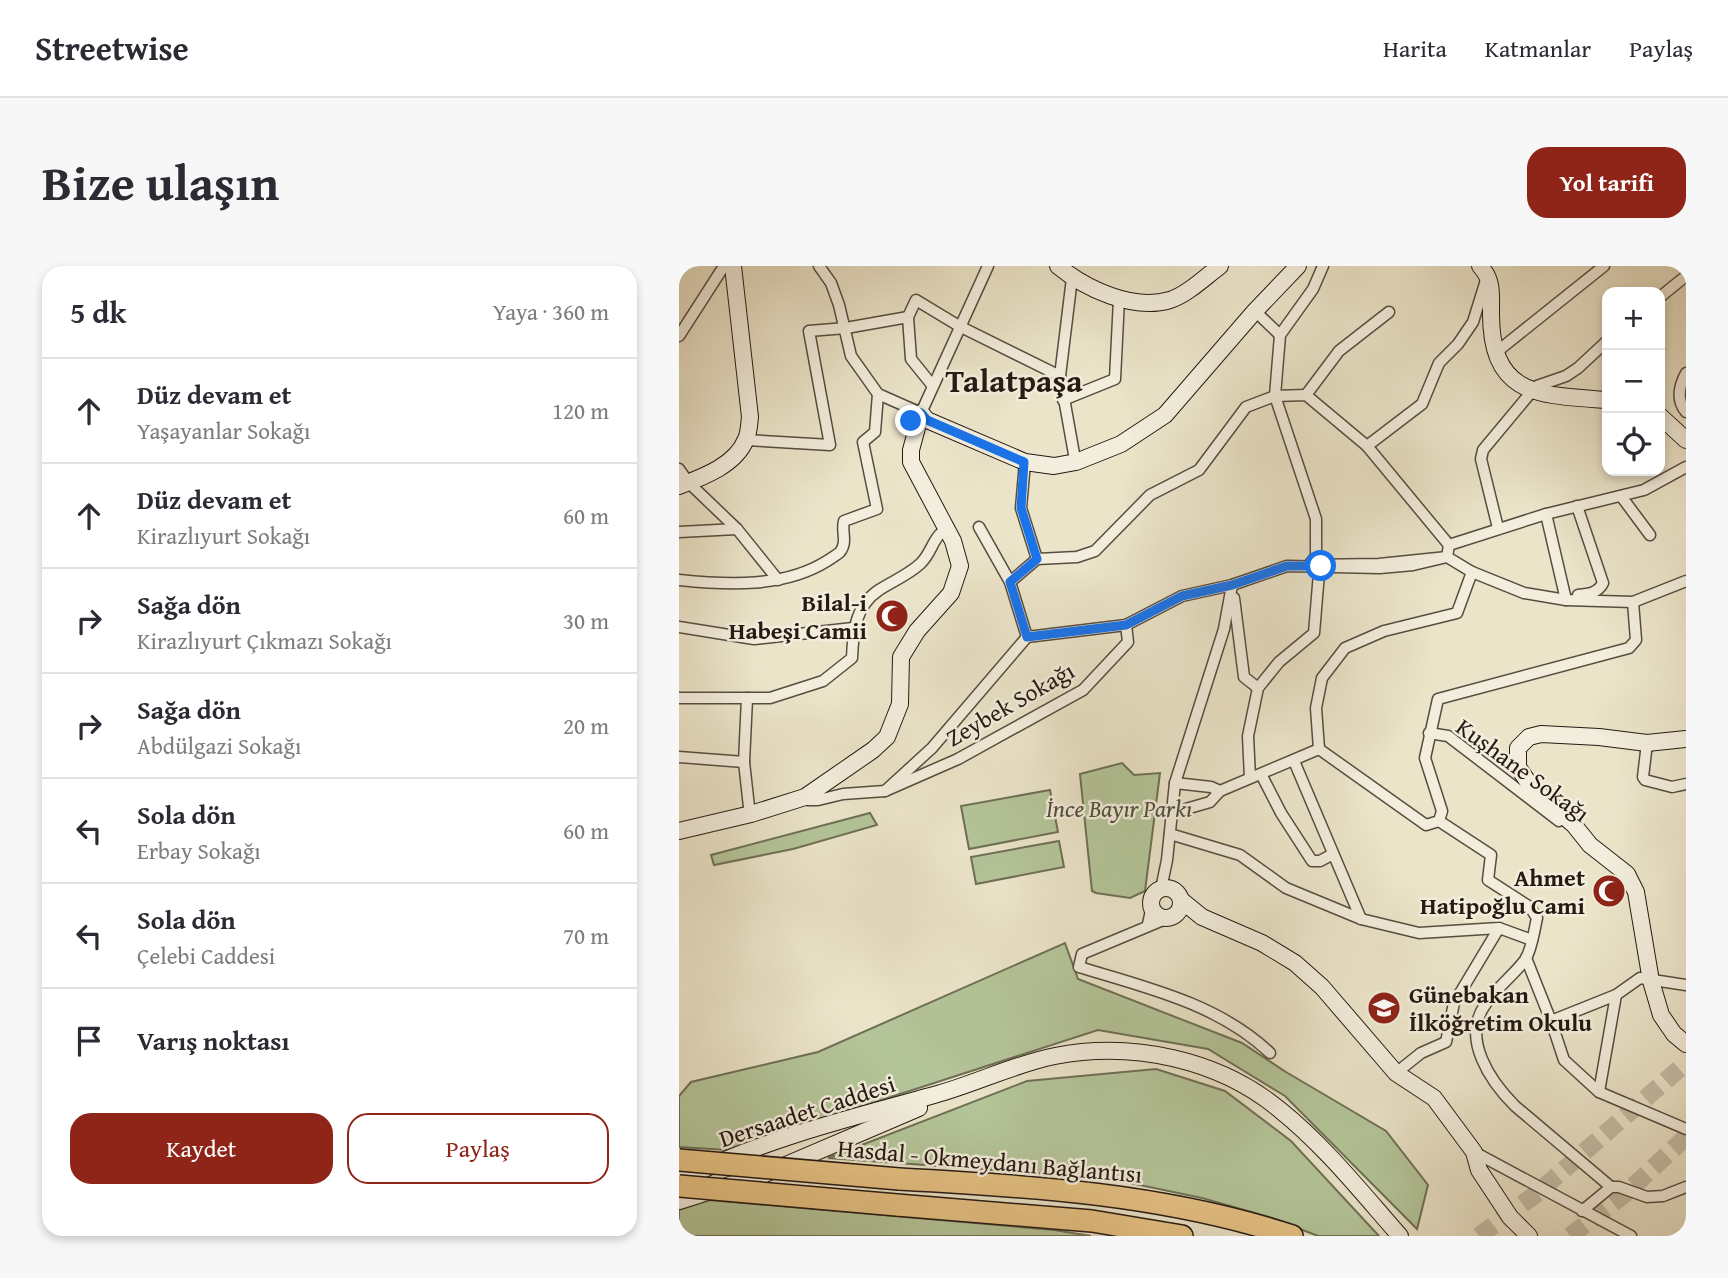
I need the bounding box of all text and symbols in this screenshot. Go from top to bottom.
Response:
text: Streetwise [35,24,189,72]
text: Harita [1383,31,1447,66]
text: Katmanlar [1485,31,1591,66]
text: Paylaş [1629,31,1693,66]
text: Bize ulaşın [42,146,279,218]
button: Yol tarifi [1527,147,1686,218]
map controls [1602,287,1665,476]
button: + [1602,287,1665,350]
text: 5 dk [70,290,126,334]
text: Yaya · 360 m [493,295,609,328]
button: − [1602,350,1665,413]
district label: Talatpaşa [945,357,1083,404]
text: Düz devam et [137,375,291,414]
icon: ahead [70,392,108,430]
text: 120 m [552,394,609,427]
route end [895,405,926,436]
button: locate [1602,413,1665,476]
text: Yaşayanlar Sokağı [137,414,311,447]
text: Düz devam et [137,480,291,519]
icon: ahead [70,497,108,535]
text: 60 m [563,499,609,532]
text: Kirazlıyurt Sokağı [137,519,310,552]
route start [1305,550,1336,581]
text: Sağa dön [137,585,241,624]
place label: Bilal-i Habeşi Camii [729,585,867,648]
mosque icon: Bilal-i Habeşi Camii [873,597,911,635]
icon: right [70,602,108,640]
text: 30 m [563,604,609,637]
text: Kirazlıyurt Çıkmazı Sokağı [137,624,392,657]
street label: Zeybek Sokağı [939,653,1081,755]
text: Sağa dön [137,690,241,729]
icon: right [70,707,108,745]
text: 20 m [563,709,609,742]
street label: Kuşhane Sokağı [1449,709,1597,831]
text: Abdülgazi Sokağı [137,729,301,762]
park label: İnce Bayır Parkı [1046,791,1192,826]
text: Sola dön [137,795,236,834]
icon: left [70,812,108,850]
text: 60 m [563,814,609,847]
text: Erbay Sokağı [137,834,261,867]
place label: Ahmet Hatipoğlu Cami [1420,860,1585,923]
mosque icon: Ahmet Hatipoğlu Cami [1590,872,1628,910]
text: Sola dön [137,900,236,939]
icon: left [70,917,108,955]
text: 70 m [563,919,609,952]
text: Çelebi Caddesi [137,939,275,972]
place label: Günebakan İlköğretim Okulu [1409,977,1592,1040]
school or university icon: Günebakan İlköğretim Okulu [1365,989,1403,1027]
text: Varış noktası [137,1021,289,1060]
icon: arrive [70,1022,108,1060]
street label: Dersaadet Caddesi [714,1066,900,1156]
button: Kaydet [70,1113,333,1184]
button: Paylaş [347,1113,609,1184]
street label: Hasdal - Okmeydanı Bağlantısı [836,1130,1144,1192]

